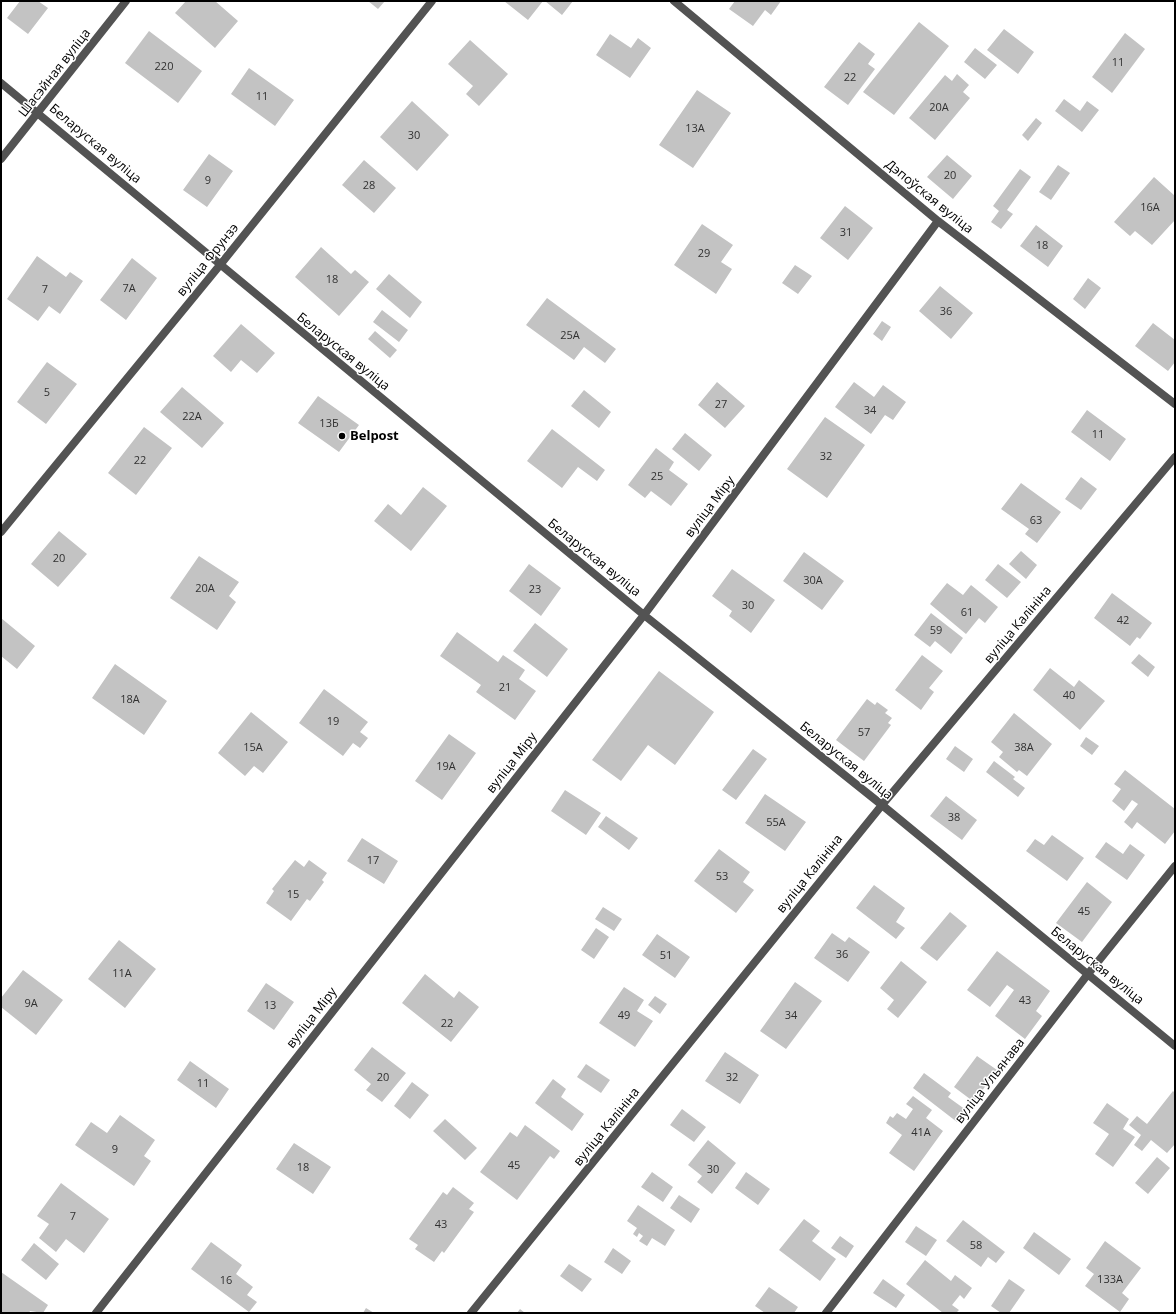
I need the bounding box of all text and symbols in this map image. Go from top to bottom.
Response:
street label: Шасэйная вуліца [16,26,94,120]
house number: 11 [1112,56,1124,70]
house number: 220 [155,60,173,74]
house number: 22 [844,71,856,85]
house number: 11 [256,90,268,104]
street label: Беларуская вуліца [46,101,144,187]
house number: 20А [929,101,949,115]
house number: 13А [685,122,705,136]
house number: 30 [408,129,420,143]
street label: Дэпоўская вуліца [882,157,976,237]
house number: 20 [944,169,956,183]
house number: 9 [205,174,211,188]
house number: 28 [363,179,375,193]
house number: 16А [1140,201,1160,215]
street label: вуліца Фрунзэ [174,220,242,300]
house number: 31 [840,226,852,240]
house number: 18 [1036,239,1048,253]
house number: 29 [698,247,710,261]
house number: 18 [326,273,338,287]
house number: 7А [122,282,136,296]
house number: 7 [42,283,48,297]
house number: 36 [940,305,952,319]
street label: Беларуская вуліца [293,310,393,394]
house number: 25А [560,329,580,343]
house number: 5 [44,386,50,400]
house number: 27 [715,398,727,412]
house number: 34 [864,404,876,418]
house number: 22А [182,410,202,424]
house number: 13Б [319,417,339,431]
place label: Belpost [350,428,399,444]
house number: 11 [1092,428,1104,442]
marker: Belpost [337,431,347,441]
house number: 32 [820,450,832,464]
house number: 22 [134,454,146,468]
house number: 25 [651,470,663,484]
street label: вуліца Міру [682,473,738,541]
house number: 63 [1030,514,1042,528]
street label: Беларуская вуліца [544,516,644,600]
house number: 20 [53,552,65,566]
house number: 30А [803,574,823,588]
house number: 20А [195,582,215,596]
house number: 23 [529,583,541,597]
street label: вуліца Калініна [981,583,1055,667]
house number: 30 [742,599,754,613]
house number: 61 [961,606,973,620]
house number: 42 [1117,614,1129,628]
house number: 59 [930,624,942,638]
house number: 21 [499,681,511,695]
house number: 40 [1063,689,1075,703]
house number: 18А [120,693,140,707]
house number: 19 [327,715,339,729]
street label: Беларуская вуліца [796,719,896,803]
house number: 57 [858,726,870,740]
street label: вуліца Міру [483,729,541,797]
house number: 15А [243,741,263,755]
house number: 38А [1014,741,1034,755]
house number: 19А [436,760,456,774]
house number: 38 [948,811,960,825]
house number: 55А [766,816,786,830]
street label: вуліца Калініна [774,832,846,916]
house number: 17 [367,854,379,868]
house number: 53 [716,870,728,884]
house number: 15 [287,888,299,902]
house number: 45 [1078,905,1090,919]
street label: Беларуская вуліца [1047,924,1147,1008]
house number: 36 [836,948,848,962]
house number: 51 [660,949,672,963]
house number: 11А [112,967,132,981]
street label: вуліца Міру [283,984,341,1052]
house number: 43 [1019,994,1031,1008]
house number: 9А [24,997,38,1011]
house number: 13 [264,999,276,1013]
house number: 49 [618,1009,630,1023]
house number: 34 [785,1009,797,1023]
house number: 22 [441,1017,453,1031]
street label: вуліца Ульянава [952,1035,1028,1127]
house number: 20 [377,1071,389,1085]
house number: 32 [726,1071,738,1085]
house number: 11 [197,1077,209,1091]
street label: вуліца Калініна [571,1085,643,1169]
house number: 41А [911,1126,931,1140]
house number: 9 [112,1143,118,1157]
house number: 45 [508,1159,520,1173]
house number: 18 [297,1161,309,1175]
house number: 30 [707,1163,719,1177]
house number: 7 [70,1210,76,1224]
house number: 43 [435,1218,447,1232]
house number: 58 [970,1239,982,1253]
house number: 133А [1097,1273,1123,1287]
house number: 16 [220,1274,232,1288]

